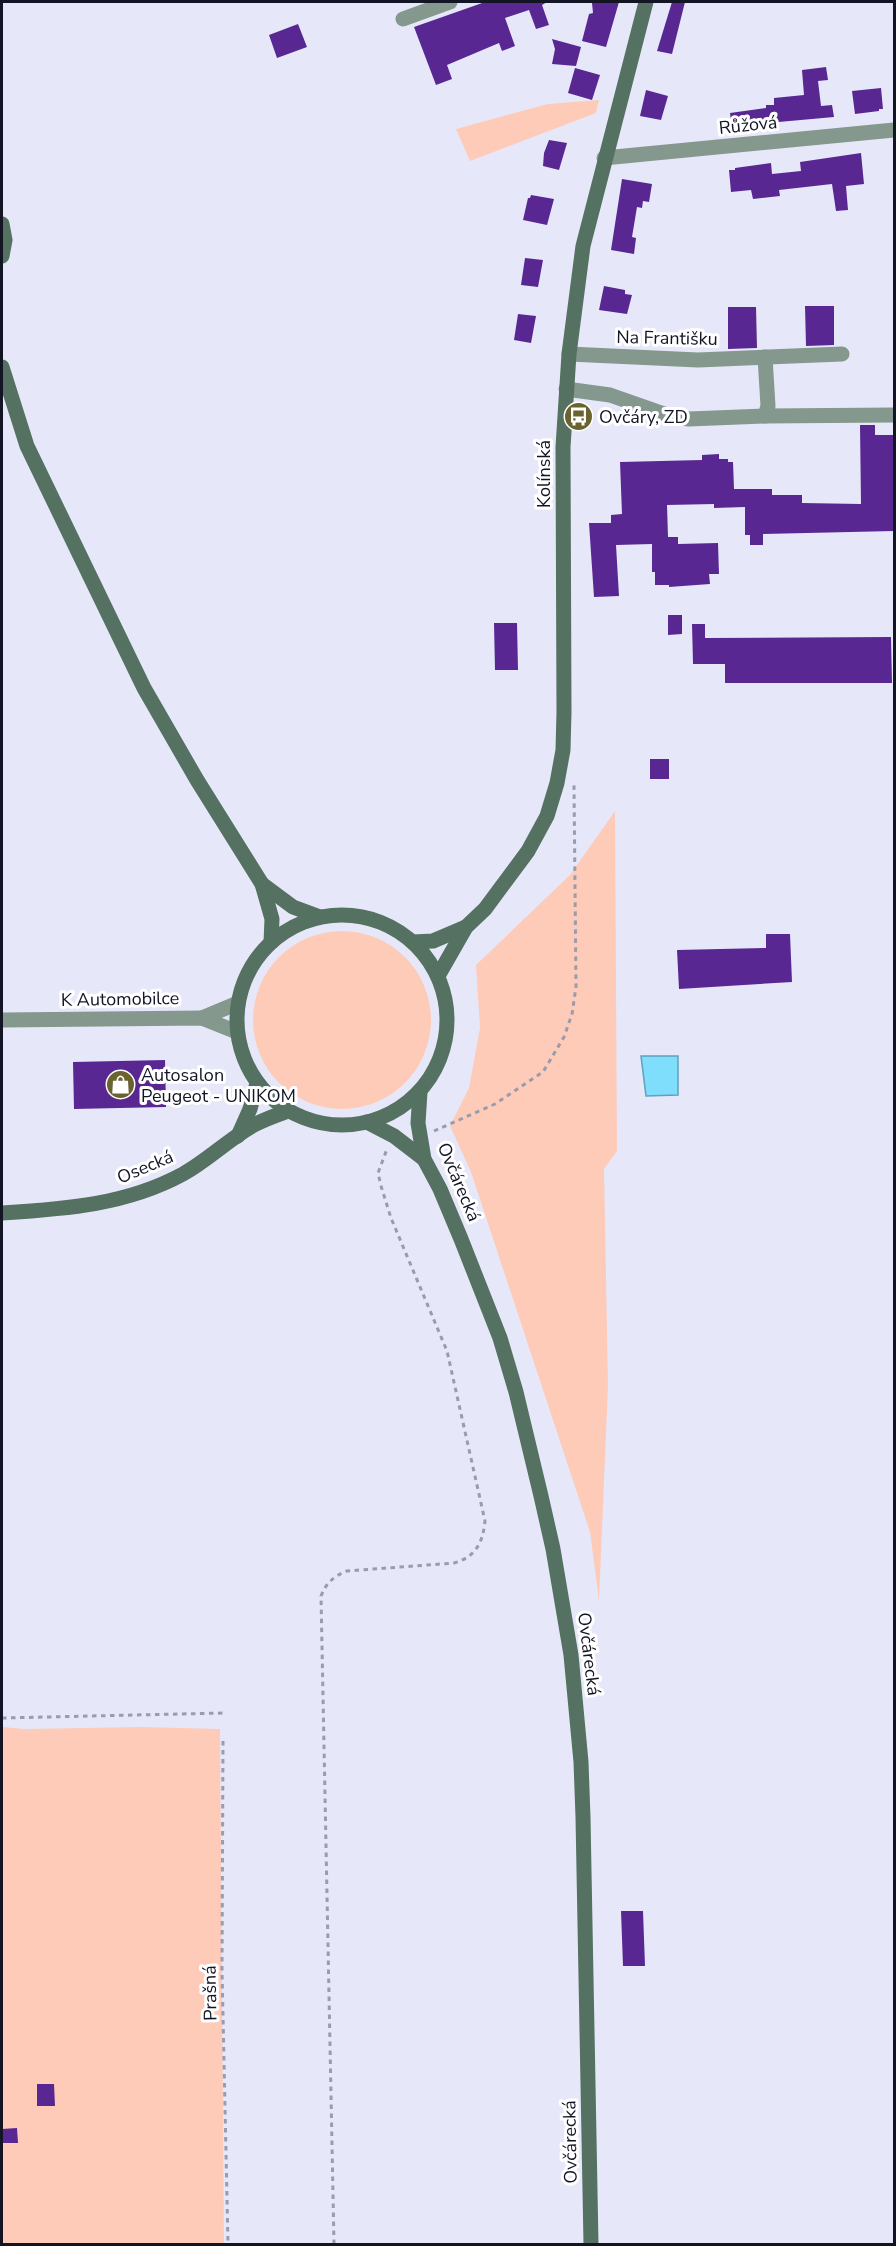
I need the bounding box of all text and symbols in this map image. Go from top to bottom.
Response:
street label: Růžová [718,110,778,140]
street label: Na Františku [616,325,718,351]
bus stop icon: Ovčáry, ZD [562,401,594,433]
place label: Ovčáry, ZD [599,405,688,429]
street label: Kolínská [532,440,556,508]
street label: K Automobilce [61,986,179,1012]
place label: Autosalon Peugeot - UNIKOM [141,1063,296,1108]
shop icon: Autosalon Peugeot - UNIKOM [104,1069,136,1101]
street label: Ovčárecká [432,1139,486,1225]
street label: Osecká [113,1144,177,1190]
street label: Ovčárecká [572,1611,606,1697]
street label: Prašná [198,1965,222,2021]
street label: Ovčárecká [557,2100,583,2184]

